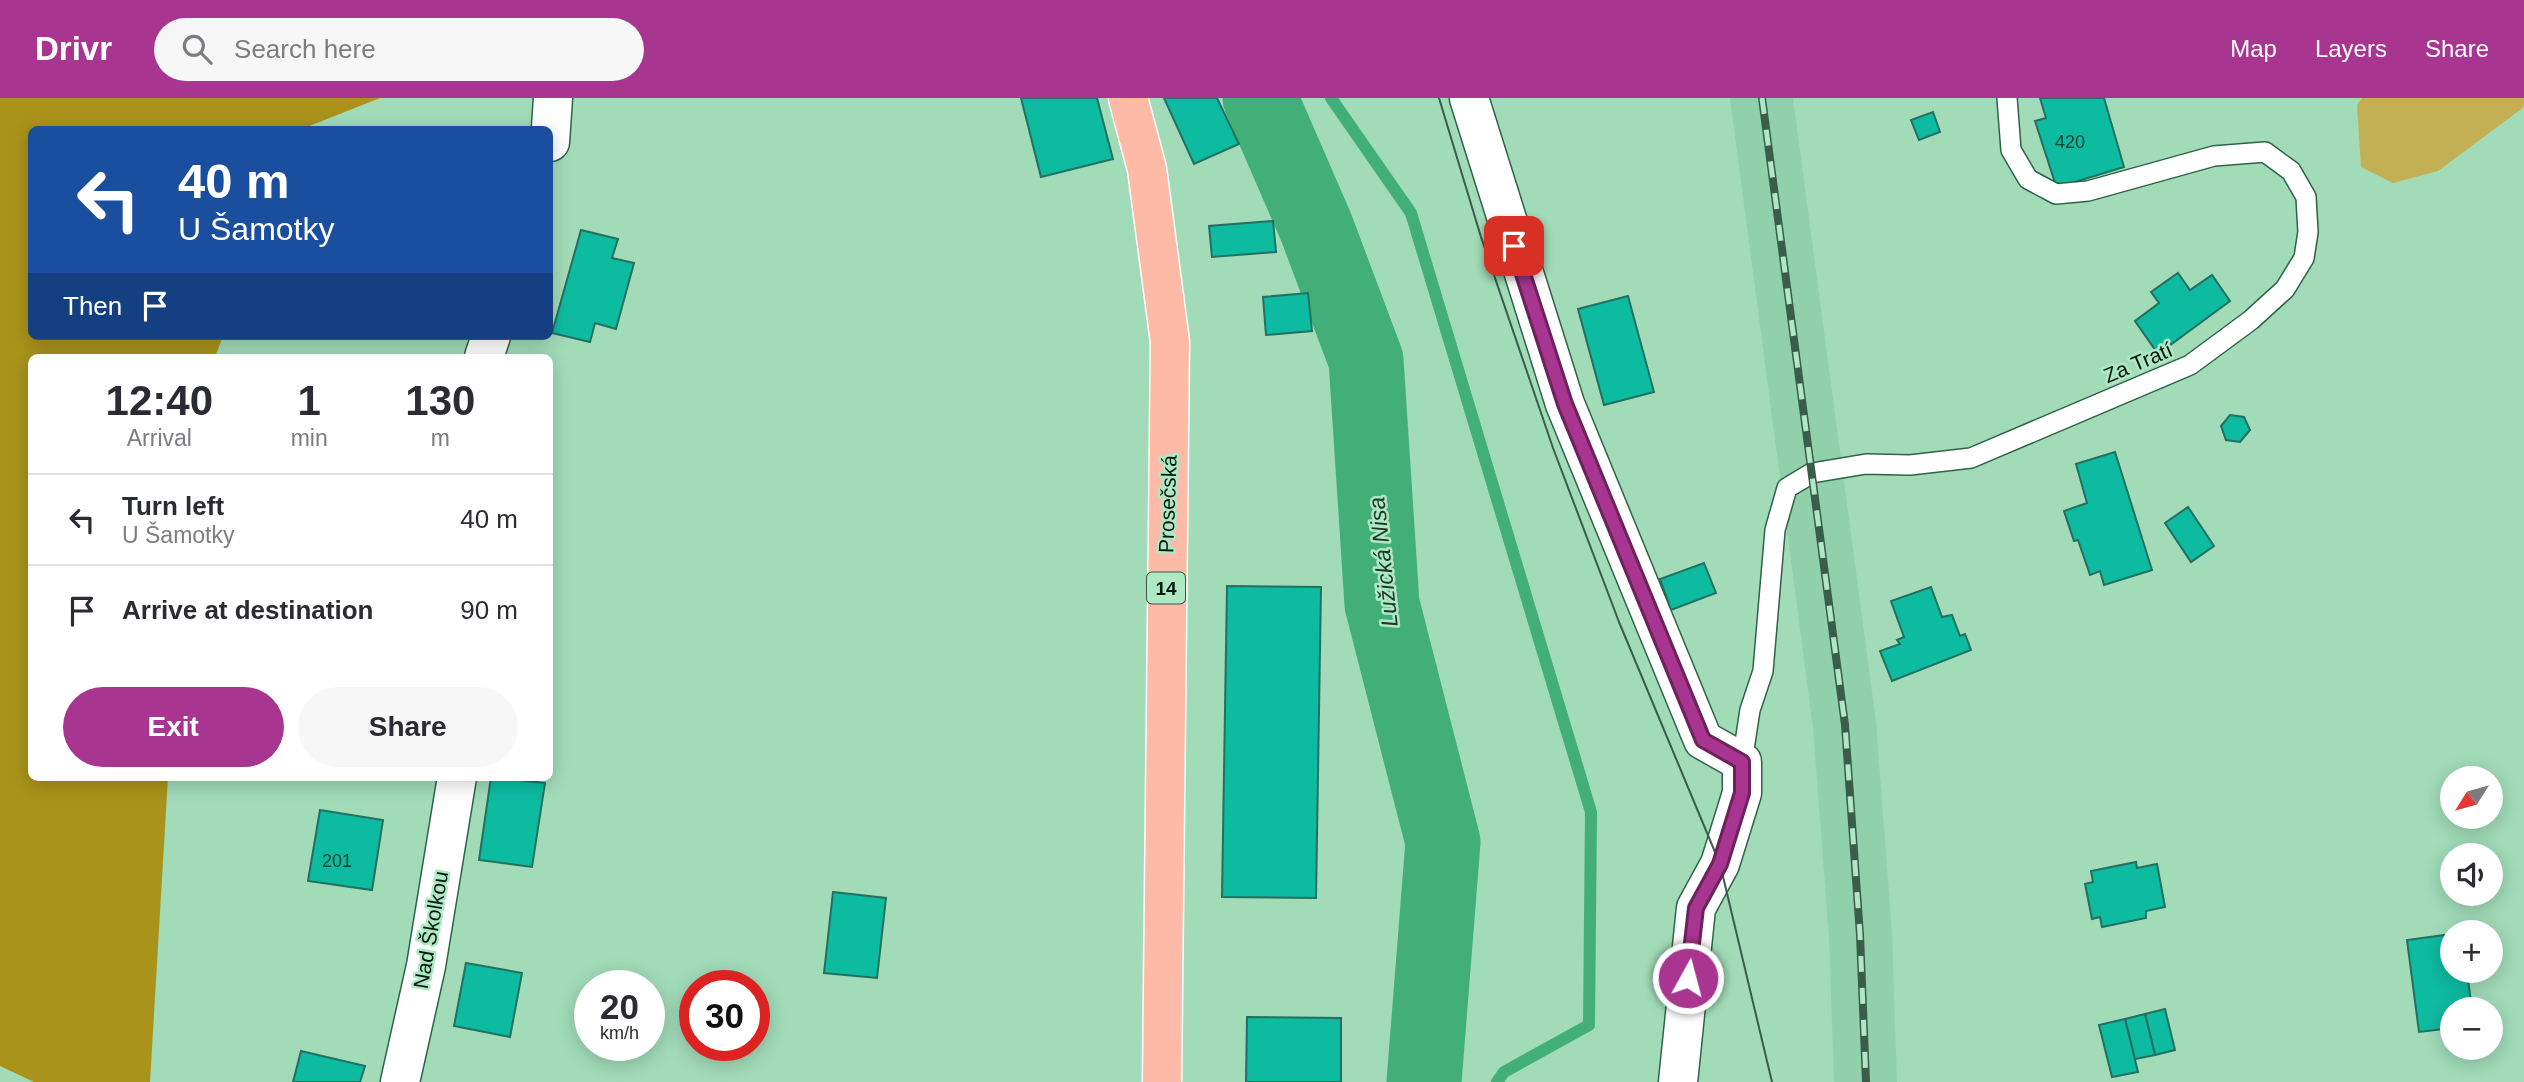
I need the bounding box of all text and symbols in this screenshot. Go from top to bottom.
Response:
search box [154,18,644,81]
text: Drivr [35,30,112,67]
icon: search [178,30,216,68]
text: Search here [234,34,376,64]
text: Map [2230,35,2277,62]
text: Layers [2315,35,2387,62]
text: Share [2425,35,2489,62]
house number: 420 [2055,132,2085,152]
icon: left [63,154,154,245]
text: 40 m [178,154,290,208]
text: U Šamotky [178,211,334,247]
pin [1484,216,1544,276]
icon: arrive [1495,227,1533,265]
icon: arrive [136,287,174,325]
text: Then [63,291,122,321]
street label: Za Tratí [2100,338,2176,387]
text: 12:40 [106,377,213,424]
text: 1 [297,377,321,424]
text: 130 [405,377,475,424]
text: Arrival [127,425,192,451]
text: min [291,425,328,451]
text: m [431,425,450,451]
street label: Prosečská [1154,454,1181,553]
text: Turn left [122,491,224,521]
water label: Lužická Nisa [1363,496,1403,628]
icon: left [63,501,101,539]
text: 40 m [460,504,518,534]
text: U Šamotky [122,522,234,548]
road number: 14 [1147,573,1185,603]
icon: arrive [63,592,101,630]
text: Arrive at destination [122,595,373,625]
text: 90 m [460,595,518,625]
button: Exit [63,687,284,767]
button: Share [298,687,518,767]
north arrow [2440,766,2502,830]
map controls [2440,766,2503,1060]
button: sound [2440,843,2503,906]
house number: 201 [322,851,352,871]
street label: Nad Školkou [409,869,452,991]
button: + [2440,920,2503,983]
position arrow [1651,941,1725,1015]
speed limit sign: 30 [679,970,770,1061]
text: 20 [600,987,639,1026]
button: − [2440,997,2503,1060]
text: km/h [600,1023,639,1043]

